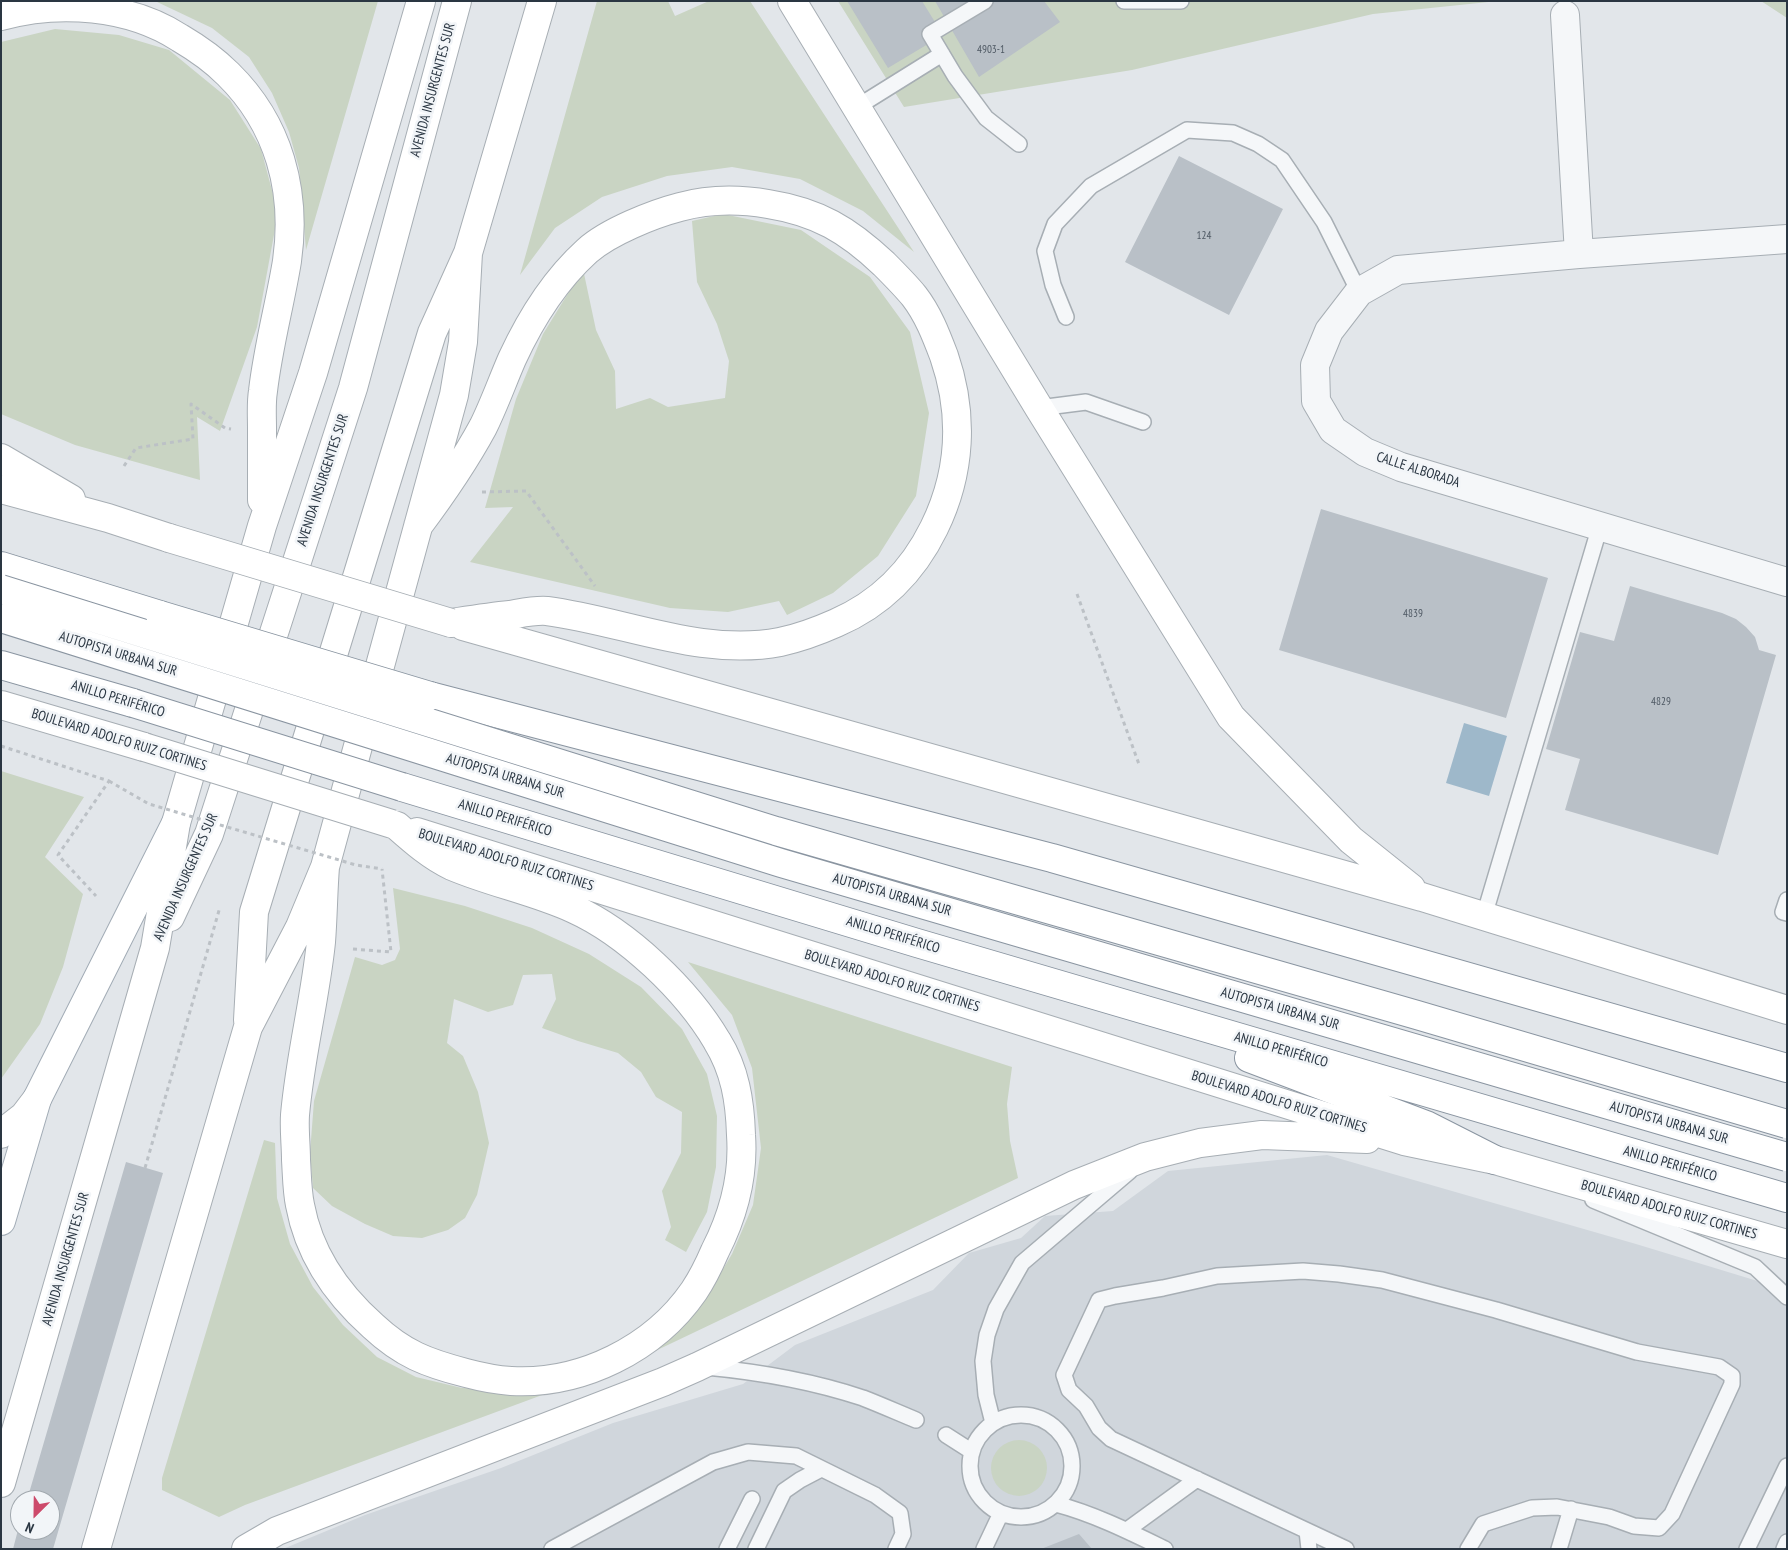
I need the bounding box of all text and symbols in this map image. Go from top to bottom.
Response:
street label: AVENIDA INSURGENTES SUR [407,21,459,159]
house number: 4903-1 [977,43,1005,57]
house number: 124 [1197,229,1211,243]
street label: AVENIDA INSURGENTES SUR [294,412,352,548]
street label: CALLE ALBORADA [1374,449,1462,491]
house number: 4839 [1403,607,1423,621]
street label: AUTOPISTA URBANA SUR [57,628,179,680]
street label: ANILLO PERIFÉRICO [69,677,167,721]
house number: 4829 [1651,695,1671,709]
street label: BOULEVARD ADOLFO RUIZ CORTINES [29,705,209,775]
street label: AUTOPISTA URBANA SUR [444,750,566,802]
street label: ANILLO PERIFÉRICO [456,796,554,840]
street label: AVENIDA INSURGENTES SUR [150,811,222,943]
street label: BOULEVARD ADOLFO RUIZ CORTINES [416,825,596,895]
street label: AUTOPISTA URBANA SUR [831,870,953,920]
street label: ANILLO PERIFÉRICO [844,913,942,957]
street label: BOULEVARD ADOLFO RUIZ CORTINES [802,946,982,1016]
street label: AUTOPISTA URBANA SUR [1219,984,1341,1034]
street label: ANILLO PERIFÉRICO [1232,1029,1330,1071]
street label: BOULEVARD ADOLFO RUIZ CORTINES [1189,1067,1369,1137]
street label: AUTOPISTA URBANA SUR [1608,1098,1730,1148]
street label: ANILLO PERIFÉRICO [1621,1143,1719,1185]
street label: BOULEVARD ADOLFO RUIZ CORTINES [1579,1177,1759,1243]
street label: AVENIDA INSURGENTES SUR [39,1190,93,1328]
north arrow [10,1490,60,1540]
text: N [23,1518,37,1538]

